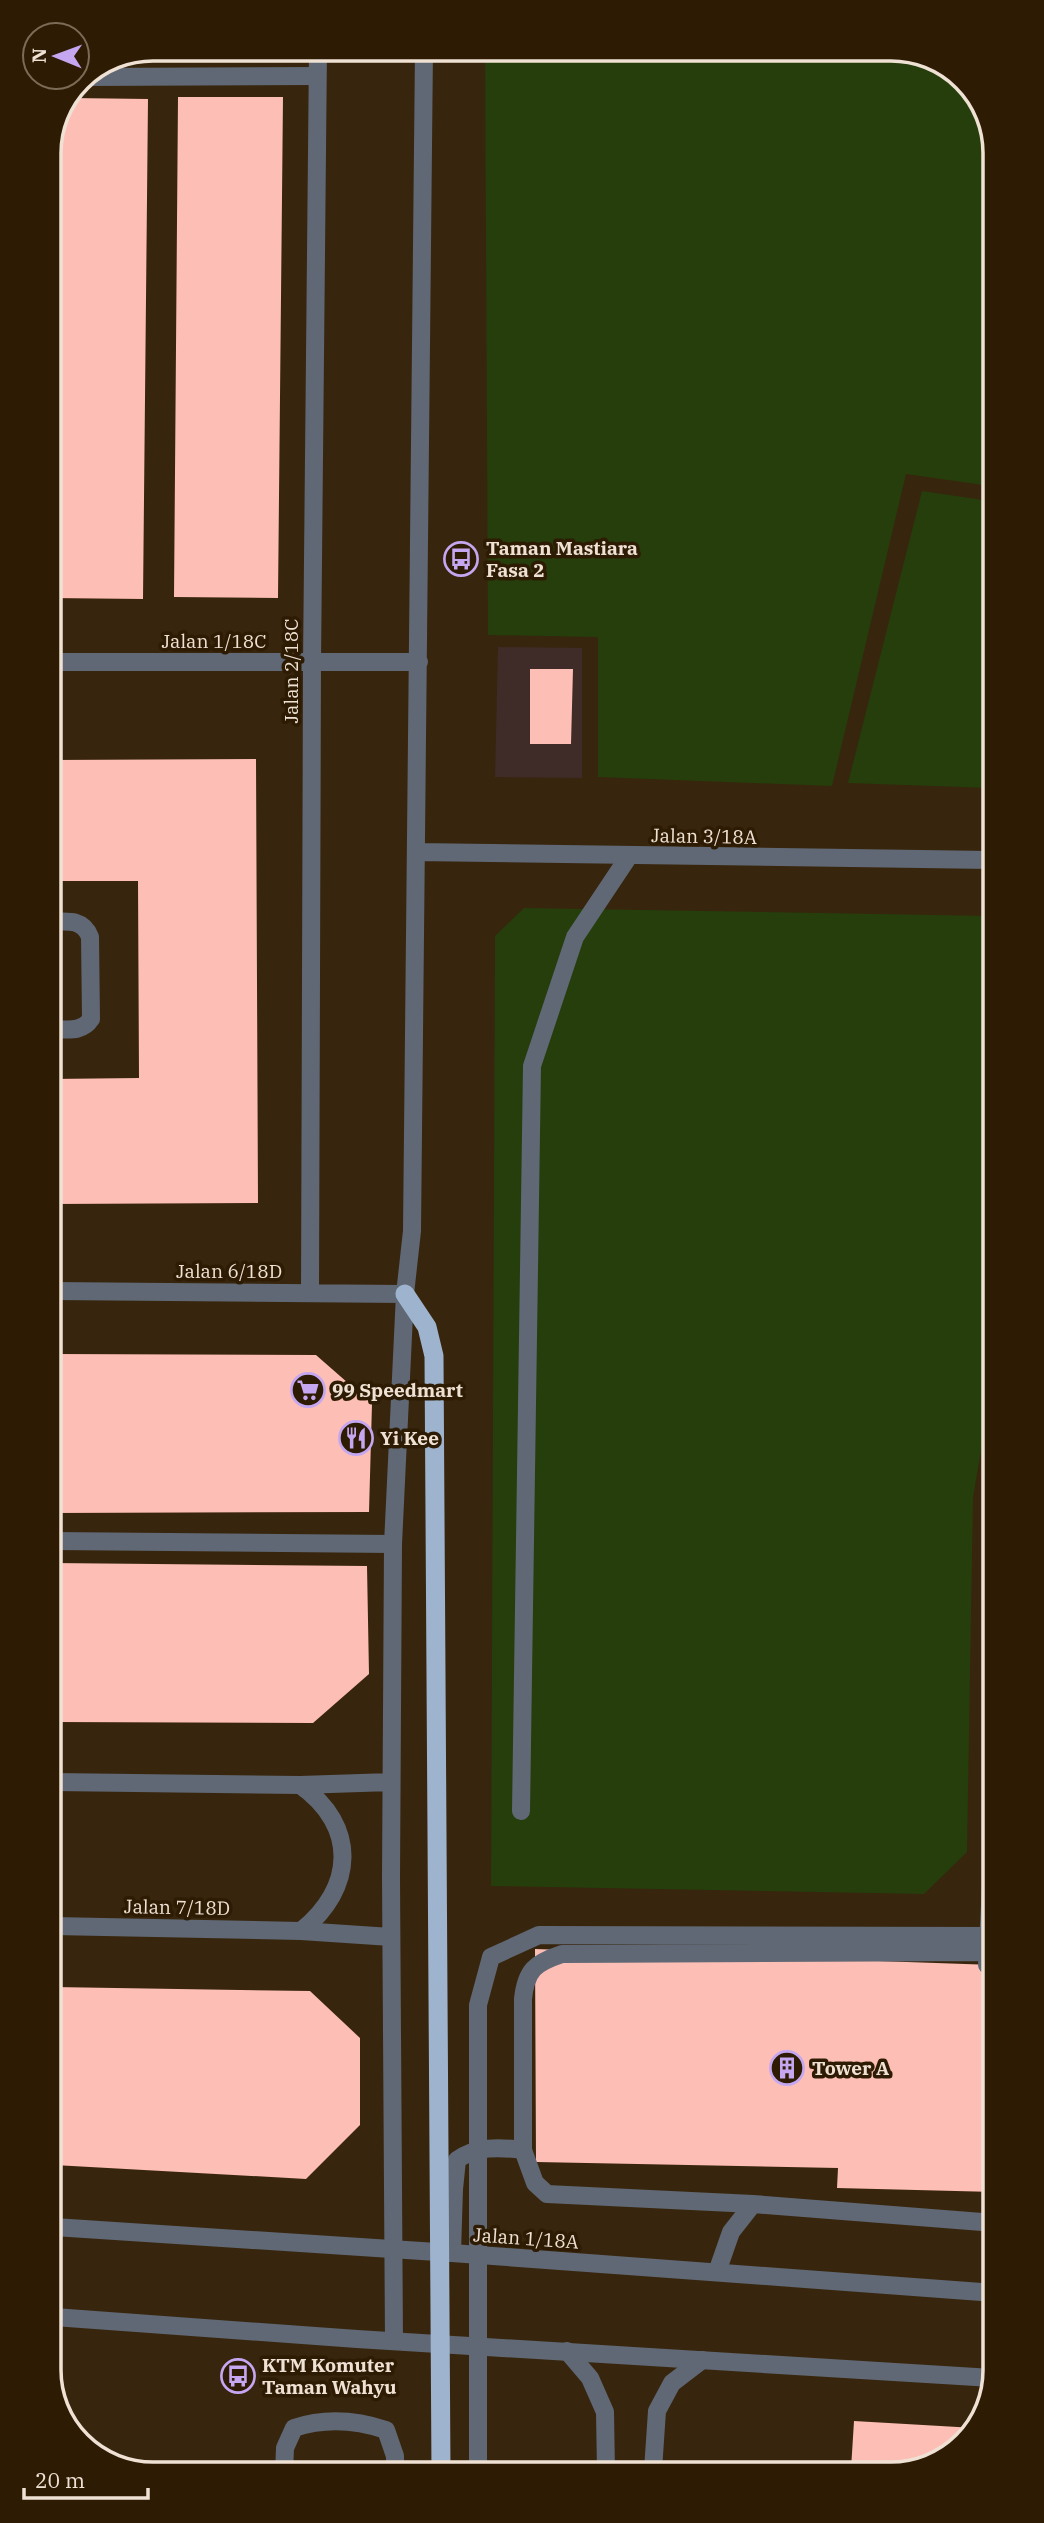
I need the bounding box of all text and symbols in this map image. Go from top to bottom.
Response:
north arrow [21,21,91,91]
text: N [27,48,51,63]
place label: Taman Mastiara Fasa 2 [486,536,638,582]
bus stop icon: Taman Mastiara Fasa 2 [442,540,480,578]
street label: Jalan 2/18C [279,618,303,724]
street label: Jalan 1/18C [161,629,267,653]
street label: Jalan 3/18A [651,823,757,849]
street label: Jalan 6/18D [176,1259,282,1283]
supermarket icon: 99 Speedmart [289,1371,327,1409]
place label: 99 Speedmart [332,1378,463,1402]
restaurant icon: Yi Kee [337,1419,375,1457]
place label: Yi Kee [380,1426,439,1450]
street label: Jalan 7/18D [124,1894,230,1920]
building icon: Tower A [768,2049,806,2087]
place label: Tower A [812,2056,890,2080]
street label: Jalan 1/18A [472,2222,580,2254]
place label: KTM Komuter Taman Wahyu [262,2353,397,2399]
bus stop icon: KTM Komuter Taman Wahyu [219,2357,257,2395]
scale bar [24,2456,149,2500]
text: 20 m [35,2466,85,2494]

